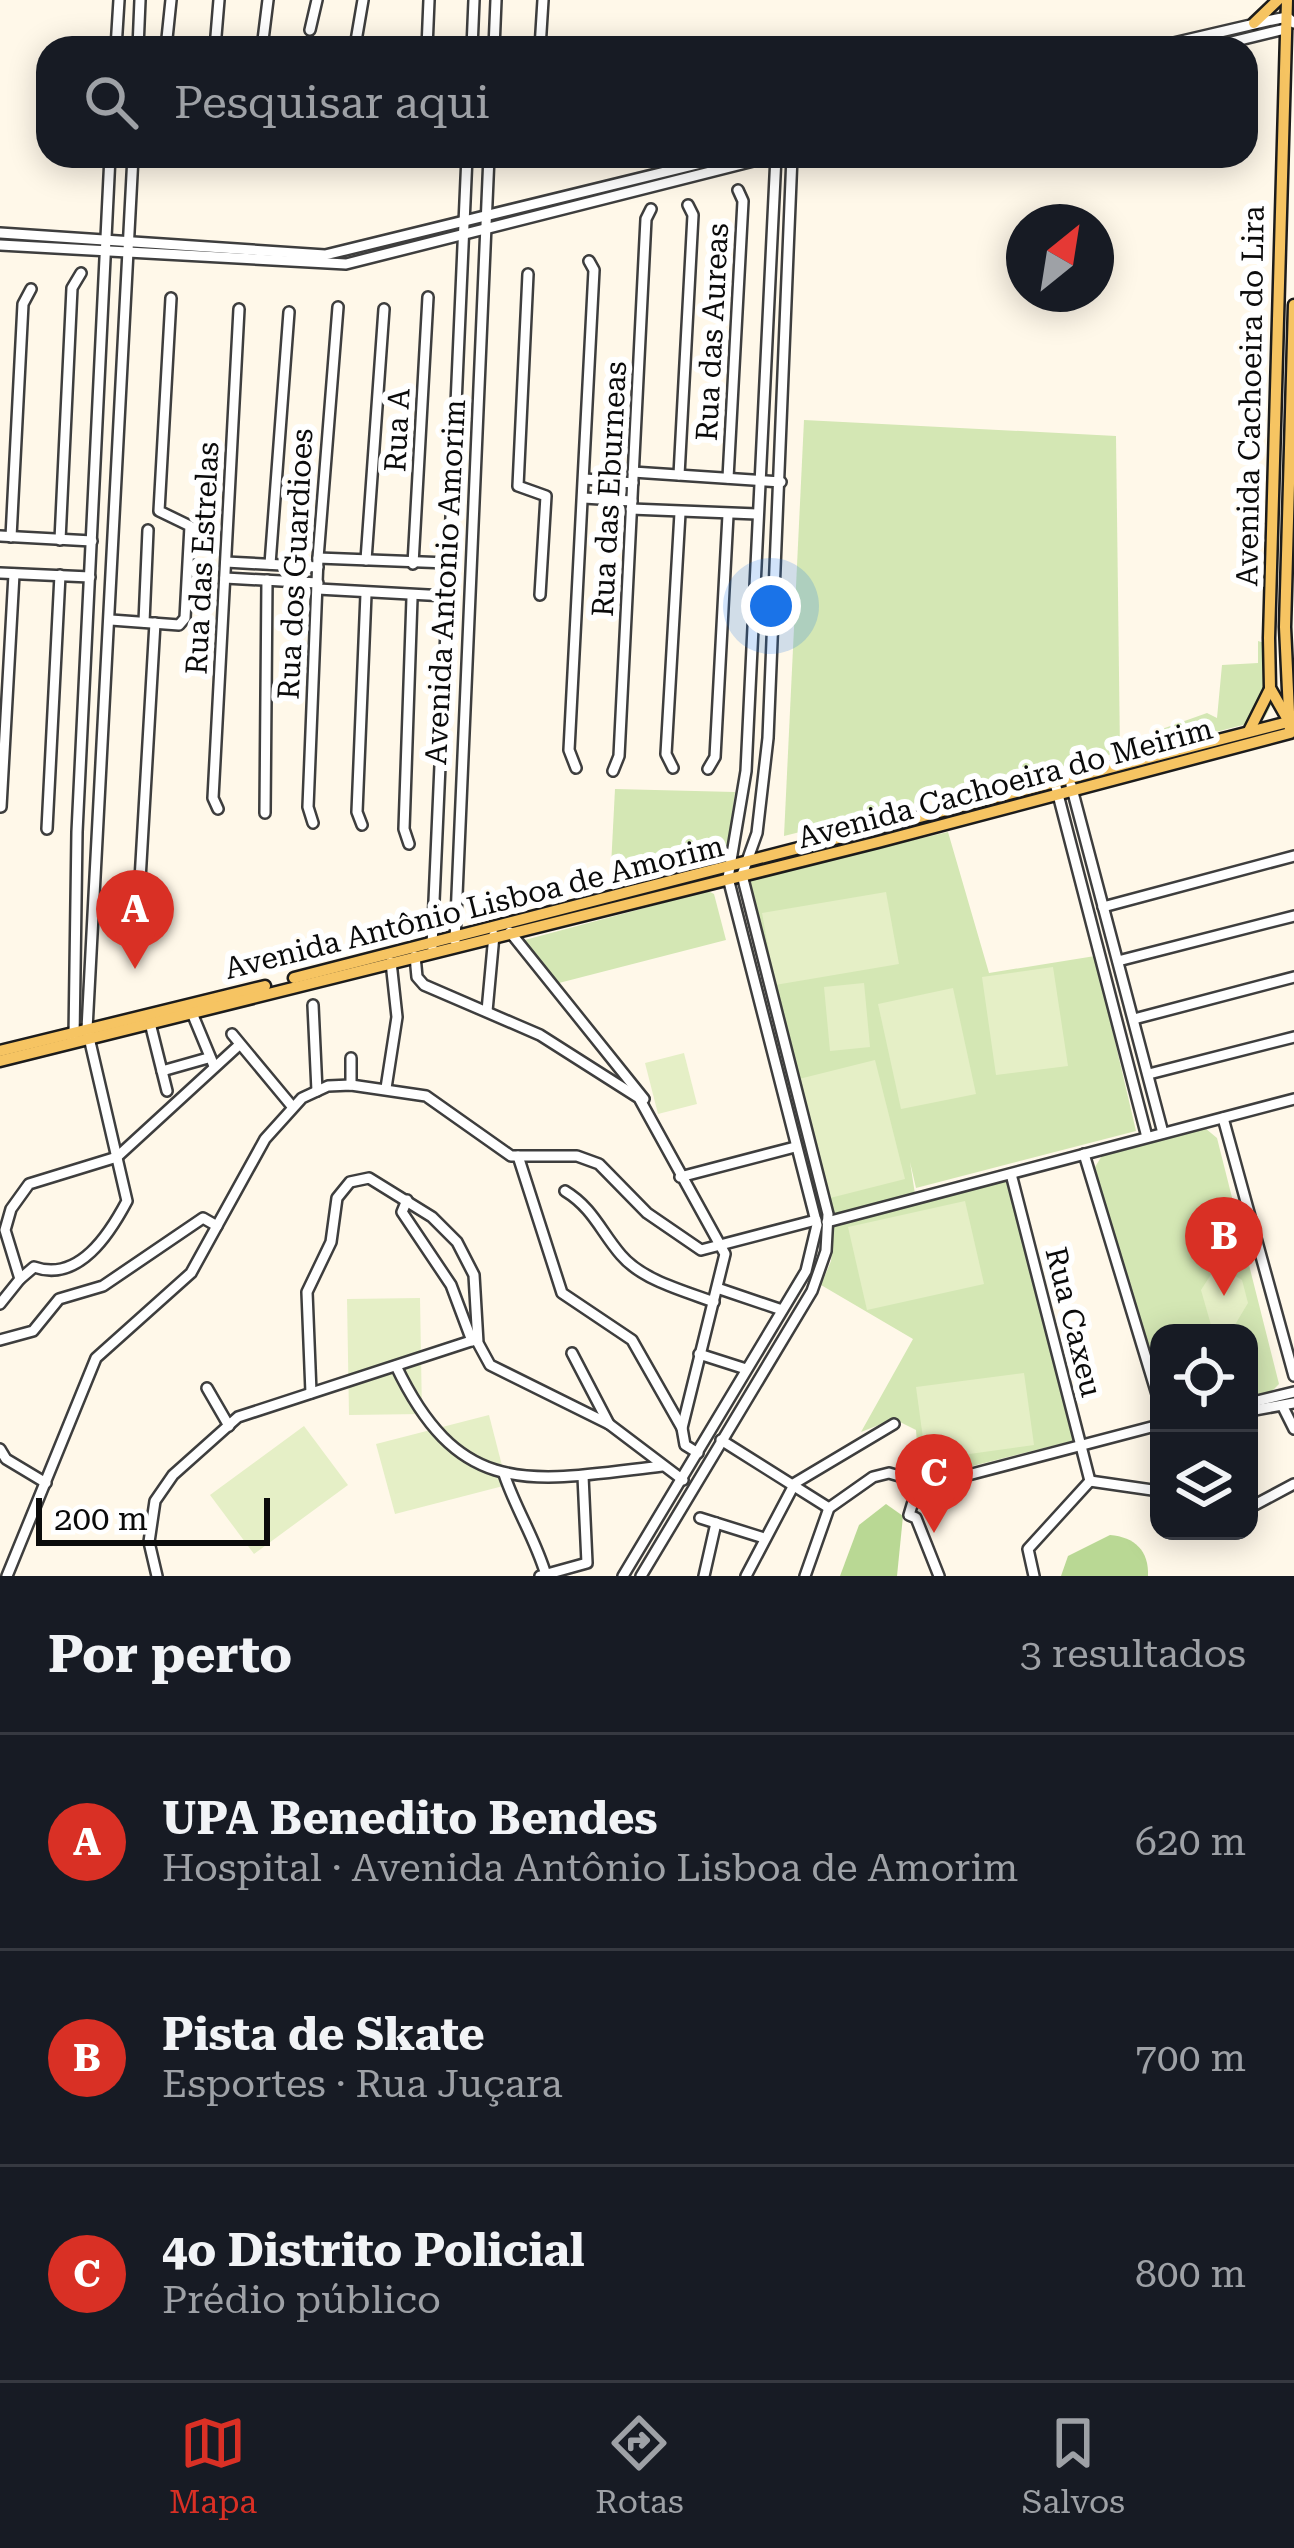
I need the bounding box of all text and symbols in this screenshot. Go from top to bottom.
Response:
search box [36,36,1258,168]
icon: search [78,69,144,135]
text: Pesquisar aqui [174,76,490,129]
north arrow [1006,204,1114,312]
street label: Avenida Cachoeira do Lira [1229,205,1271,587]
street label: Rua das Aureas [689,222,735,442]
street label: Rua das Eburneas [585,360,633,618]
street label: Rua A [377,387,417,473]
street label: Avenida Antonio Amorim [418,398,472,766]
street label: Rua dos Guardioes [270,428,320,700]
street label: Rua das Estrelas [178,441,226,675]
your location [741,576,801,636]
street label: Avenida Cachoeira do Meirim [794,711,1216,855]
street label: Avenida Antônio Lisboa de Amorim [221,828,727,986]
pin: A [96,870,174,969]
pin: B [1185,1197,1263,1296]
street label: Rua Caxeu [1039,1244,1110,1401]
map controls [1150,1324,1258,1540]
button: locate [1150,1324,1258,1432]
button: layers [1150,1432,1258,1540]
pin: C [895,1434,973,1533]
scale bar [36,1492,270,1545]
text: 200 m [54,1499,148,1538]
text: Por perto [48,1625,292,1684]
text: 3 resultados [1020,1631,1246,1677]
text: UPA Benedito Bendes [162,1792,658,1845]
text: A [73,1819,101,1865]
text: 620 m [1135,1819,1246,1865]
text: Hospital · Avenida Antônio Lisboa de Amorim [162,1845,1018,1891]
text: Pista de Skate [162,2008,485,2061]
text: B [73,2035,101,2081]
text: 700 m [1135,2035,1246,2081]
text: Esportes · Rua Juçara [162,2061,563,2107]
text: 4o Distrito Policial [162,2224,585,2277]
text: C [73,2251,101,2297]
text: 800 m [1135,2251,1246,2297]
text: Prédio público [162,2277,441,2323]
tab: Mapa [169,2410,257,2521]
tab: Rotas [595,2410,684,2521]
tab: Salvos [1022,2410,1125,2521]

